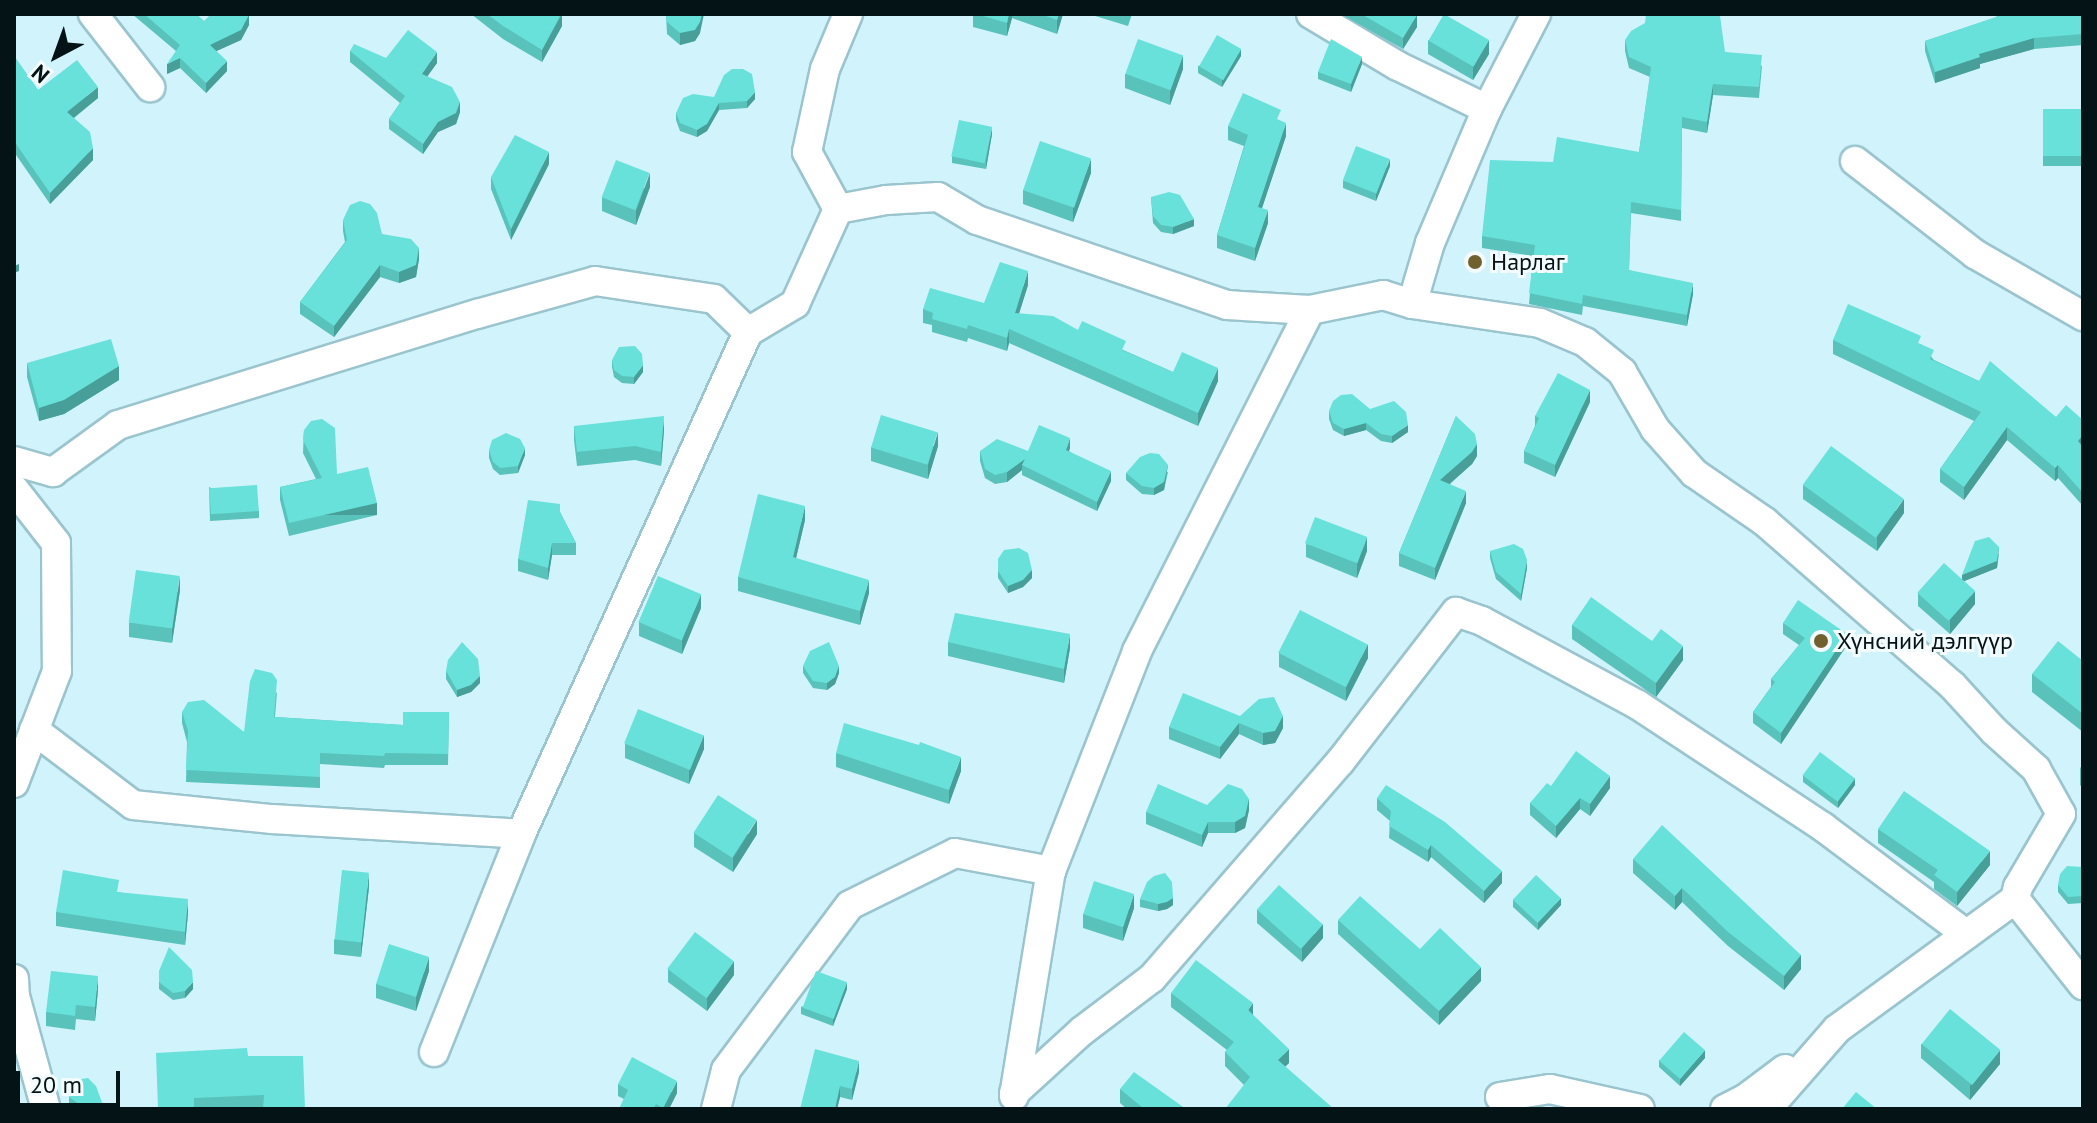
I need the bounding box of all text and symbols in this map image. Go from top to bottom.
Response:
north arrow [16,16,96,96]
text: N [26,59,55,89]
place label: Нарлаг [1491,248,1565,276]
marker: Нарлаг [1466,253,1484,271]
place label: Хүнсний дэлгүүр [1837,627,2013,655]
marker: Хүнсний дэлгүүр [1812,632,1830,650]
scale bar [20,1055,124,1105]
text: 20 m [30,1069,82,1100]

